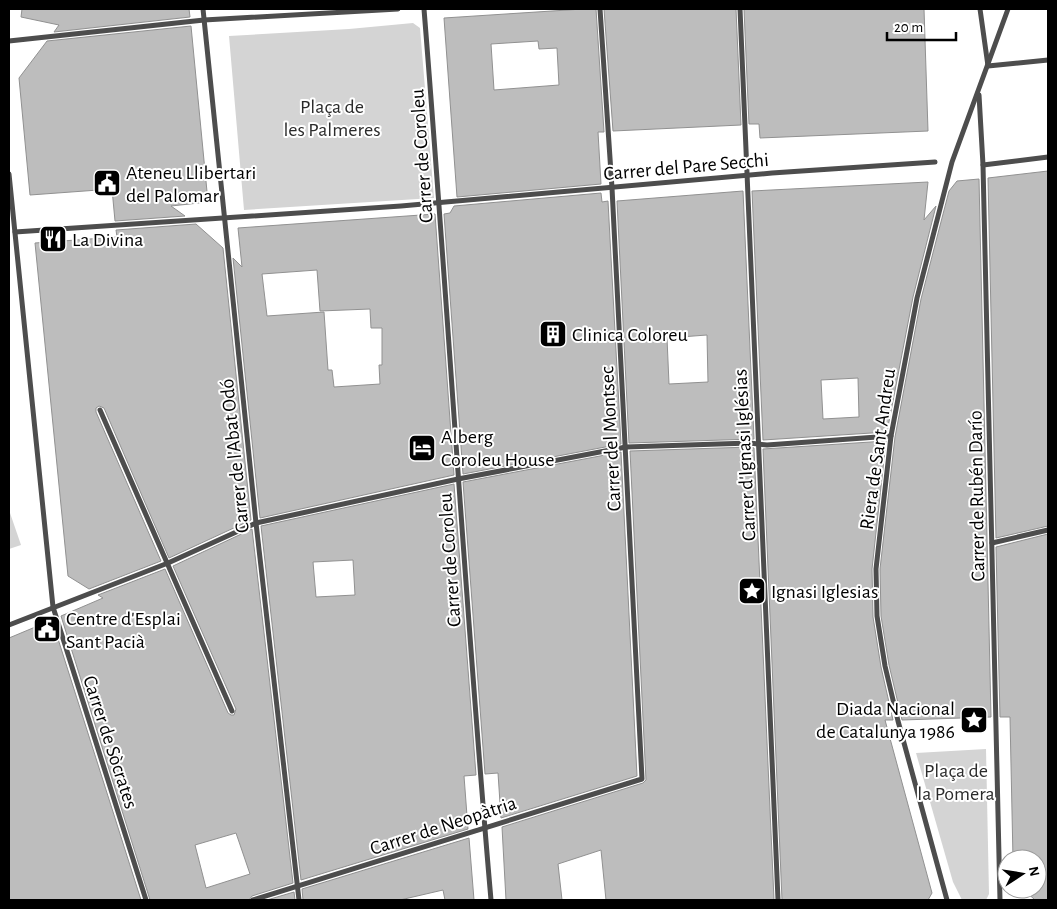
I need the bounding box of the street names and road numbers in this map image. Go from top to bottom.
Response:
street label: Carrer de Coroleu [407,88,437,224]
street label: Carrer del Pare Secchi [603,150,770,184]
street label: Carrer del Montsec [597,366,625,512]
street label: Riera de Sant Andreu [857,367,899,531]
street label: Carrer d'Ignasi Iglésias [731,368,759,542]
street label: Carrer de l'Abat Odó [217,378,253,534]
street label: Carrer de Rubén Darío [966,410,988,582]
street label: Carrer de Coroleu [435,492,465,628]
street label: Carrer de Sòcrates [79,673,141,811]
street label: Carrer de Neopàtria [368,793,519,859]

